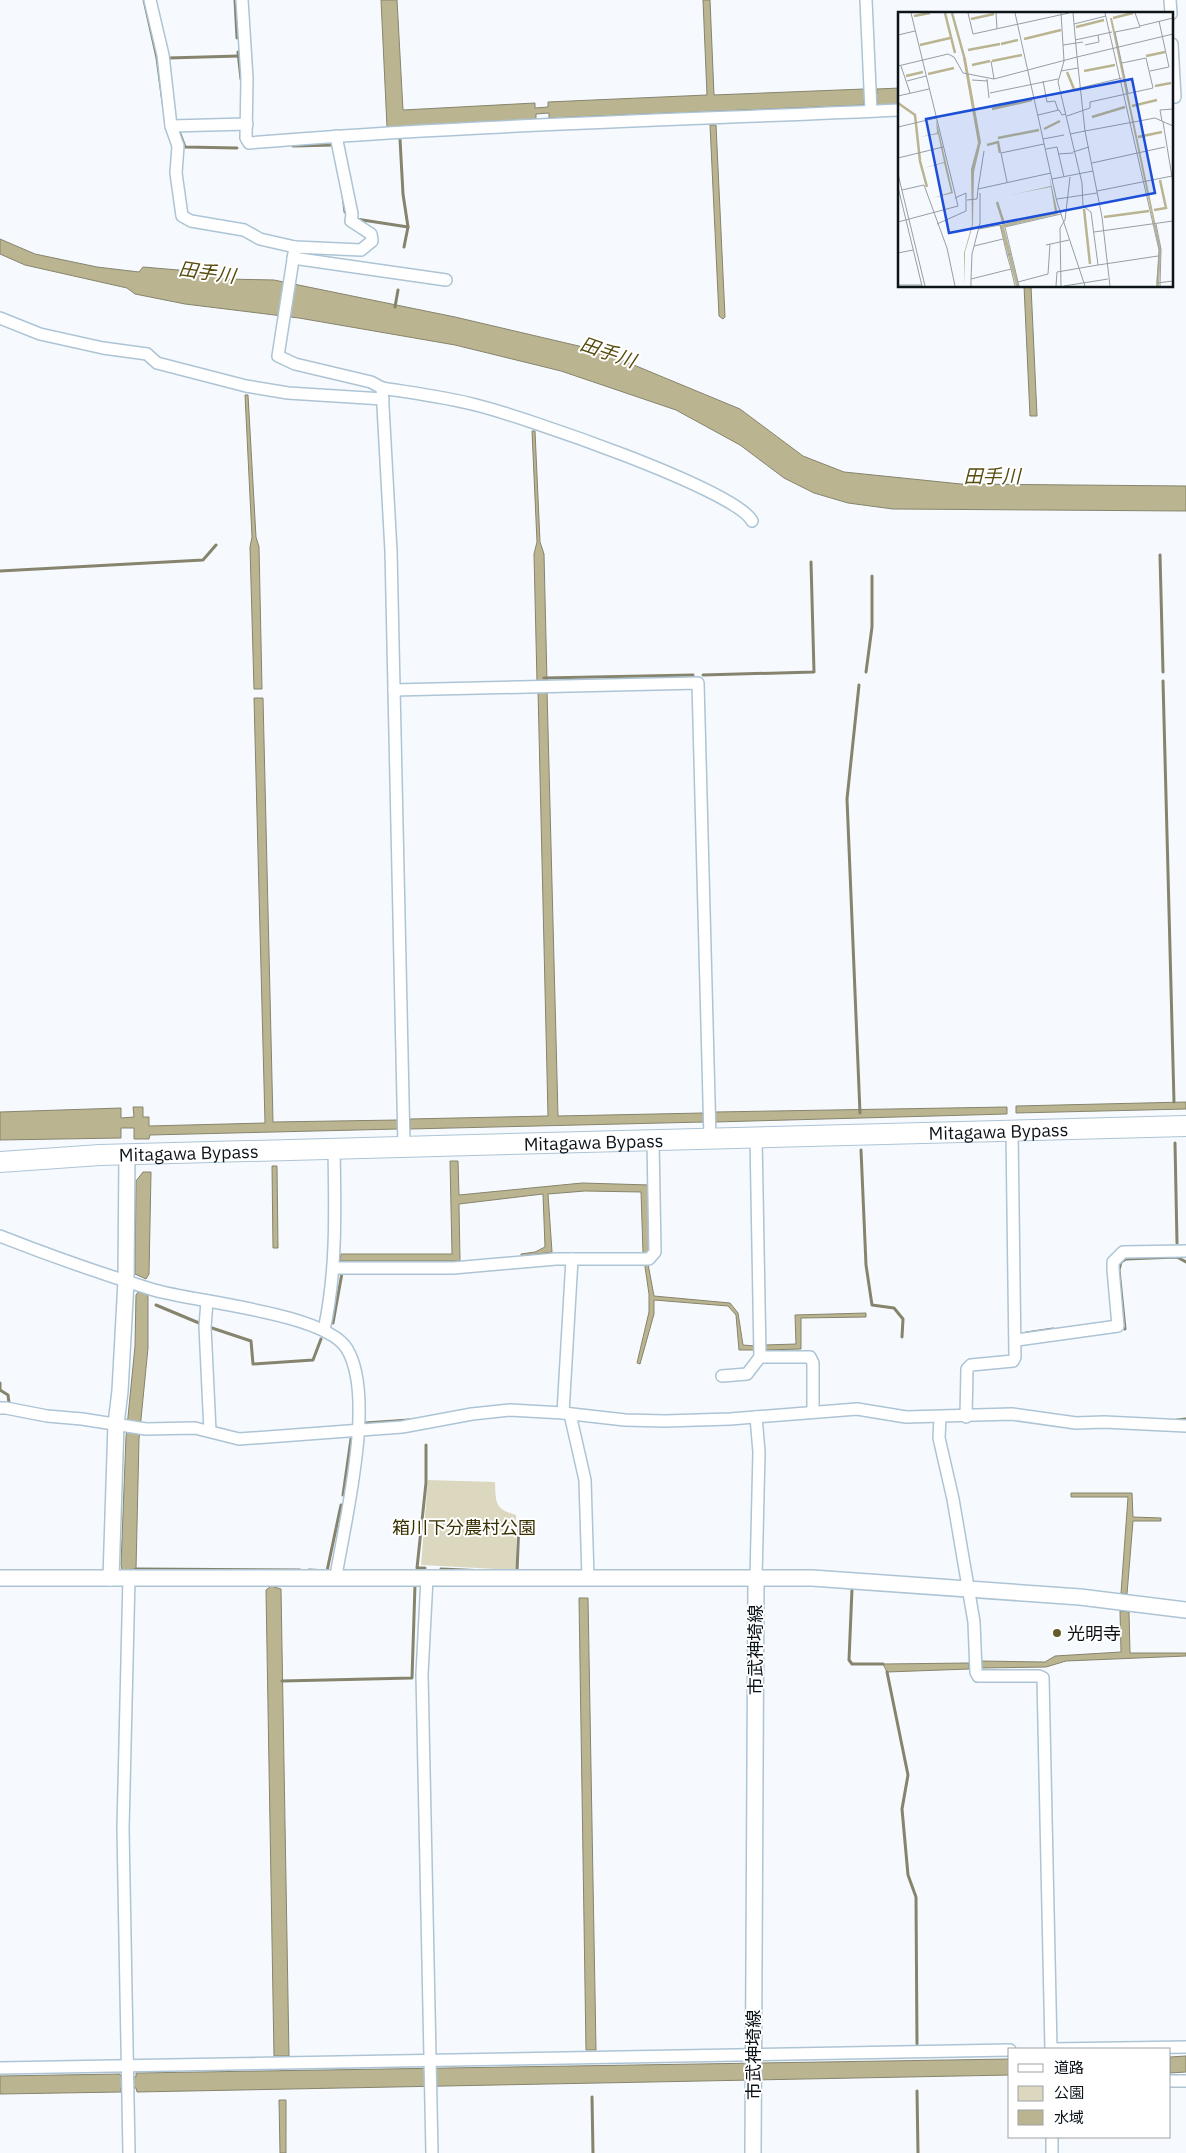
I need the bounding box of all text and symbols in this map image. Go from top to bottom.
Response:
inset map [898,12,1174,288]
water label: 田手川 [177,256,239,288]
water label: 田手川 [577,331,641,373]
water label: 田手川 [963,464,1022,488]
street label: Mitagawa Bypass [928,1118,1069,1144]
street label: Mitagawa Bypass [523,1128,664,1155]
street label: Mitagawa Bypass [119,1139,259,1166]
park label: 箱川下分農村公園 [392,1516,536,1539]
street label: 市武神埼線 [744,1605,767,1695]
place label: 光明寺 [1067,1622,1121,1645]
marker: 光明寺 [1051,1627,1063,1639]
street label: 市武神埼線 [742,2010,765,2100]
legend [1008,2048,1171,2138]
text: 道路 [1054,2058,1084,2077]
text: 公園 [1054,2083,1084,2102]
text: 水域 [1054,2108,1084,2127]

